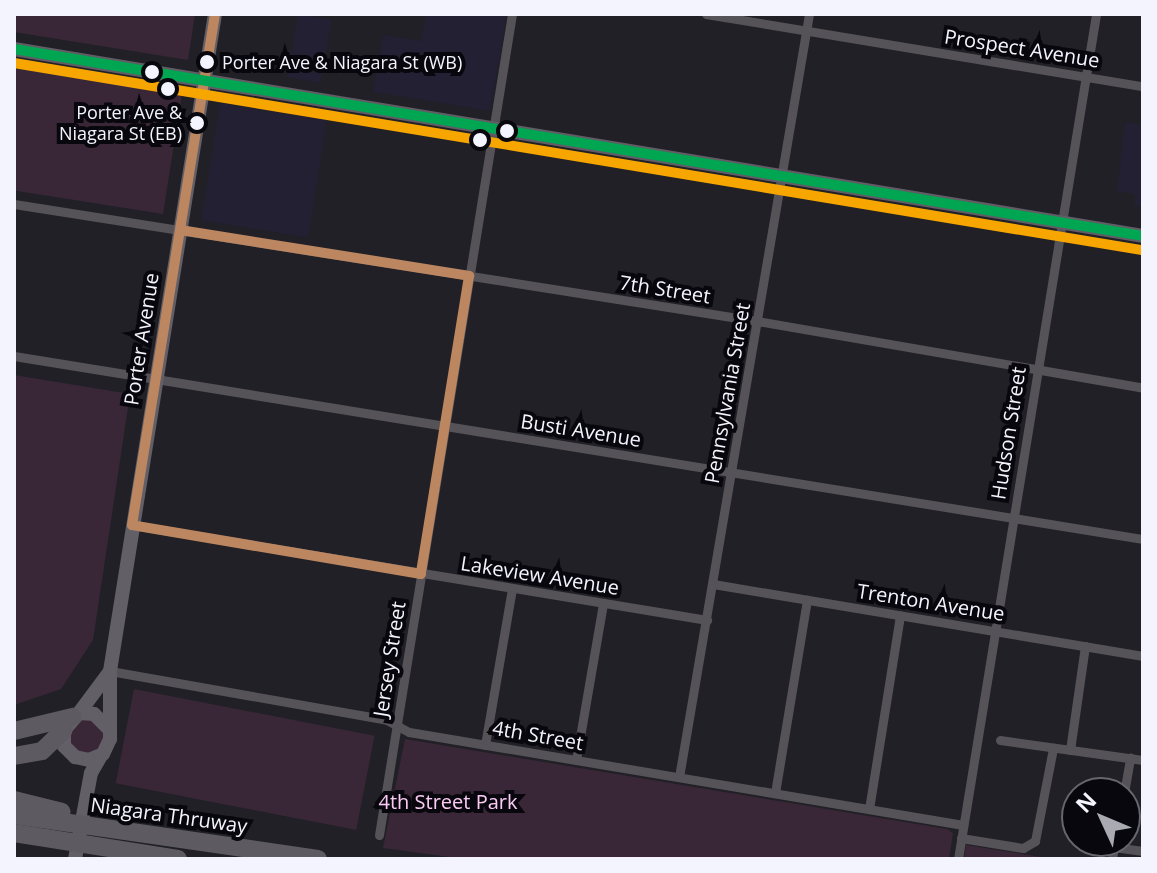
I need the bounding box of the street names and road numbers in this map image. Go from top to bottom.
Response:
street label: Prospect Avenue [943,24,1101,72]
street label: 7th Street [618,270,712,308]
street label: Porter Avenue [119,271,163,407]
street label: Pennsylvania Street [699,301,755,485]
street label: Hudson Street [986,365,1030,501]
street label: Busti Avenue [519,409,643,451]
street label: Lakeview Avenue [459,551,621,599]
street label: Trenton Avenue [856,578,1006,626]
street label: Jersey Street [368,600,410,718]
street label: 4th Street [491,715,585,755]
street label: Niagara Thruway [89,792,249,838]

